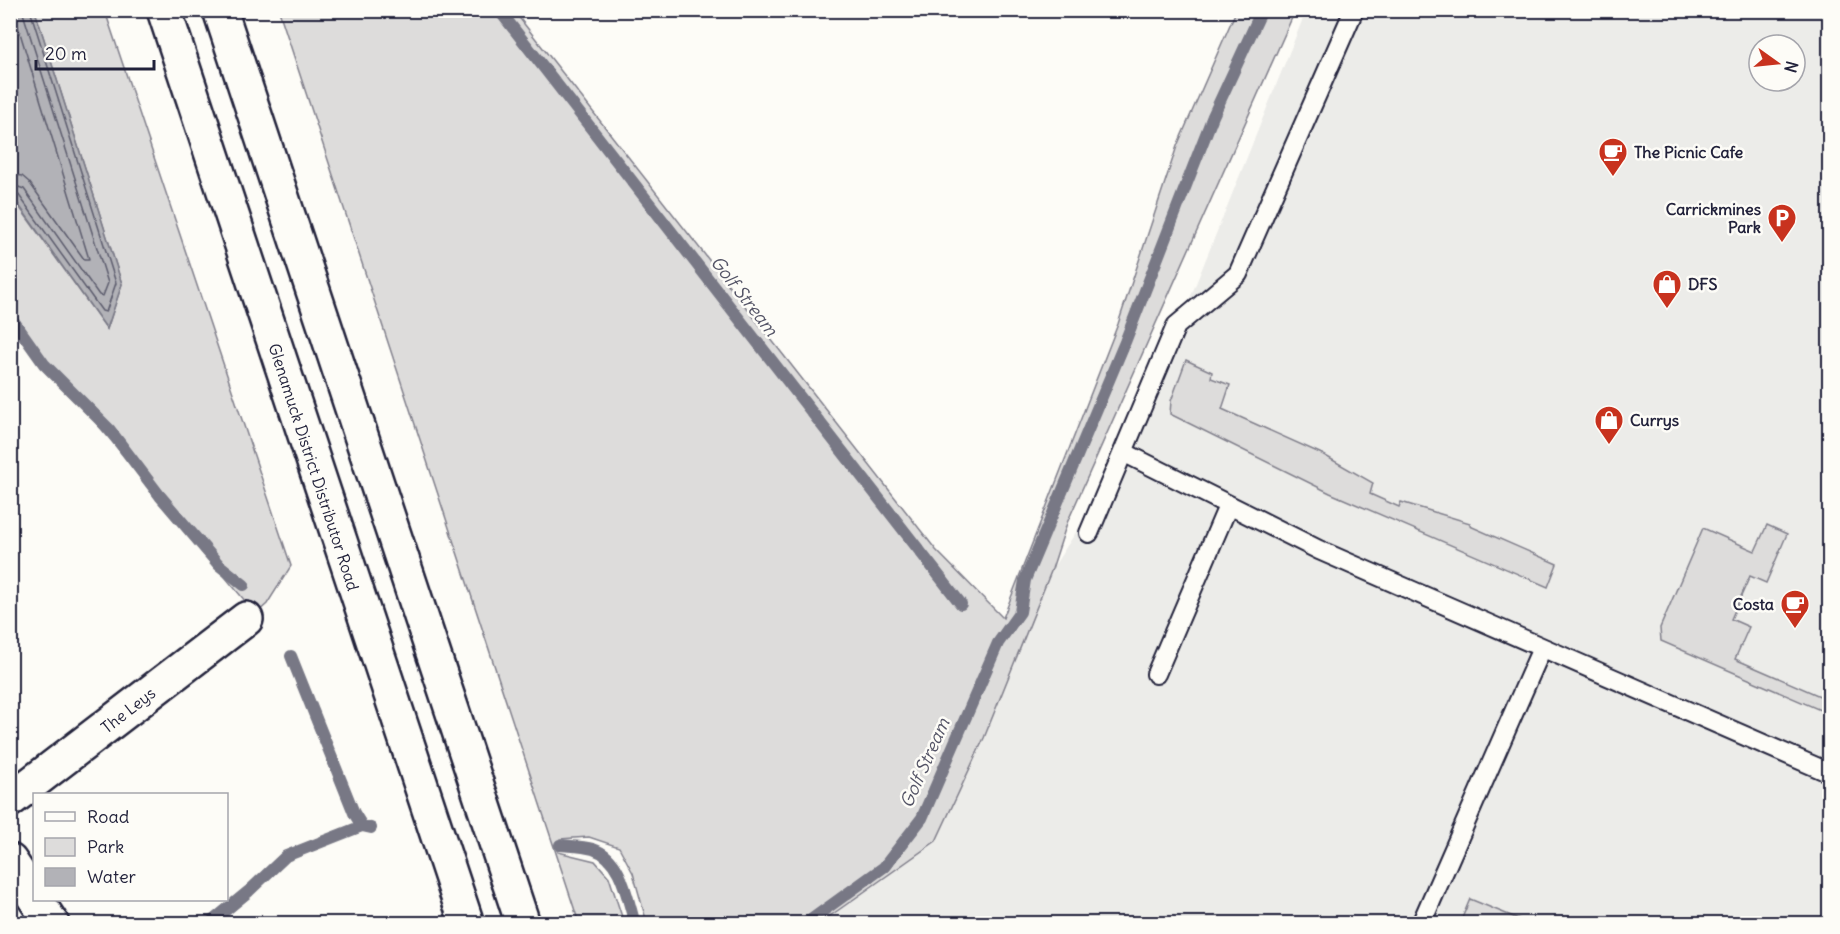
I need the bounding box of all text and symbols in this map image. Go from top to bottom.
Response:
scale bar [36,33,154,71]
north arrow [1747,33,1807,93]
text: 20 m [45,42,87,65]
text: N [1780,59,1803,75]
cafe icon: The Picnic Cafe [1597,136,1629,178]
place label: The Picnic Cafe [1634,142,1744,162]
place label: Carrickmines Park [1666,199,1761,237]
parking icon: Carrickmines Park [1766,202,1798,244]
water label: Golf Stream [706,251,784,341]
shop icon: DFS [1651,268,1683,310]
place label: DFS [1688,274,1717,294]
street label: Glenamuck District Distributor Road [265,341,363,593]
shop icon: Currys [1593,404,1625,446]
place label: Currys [1630,410,1679,431]
cafe icon: Costa [1779,588,1811,630]
place label: Costa [1733,594,1774,614]
street label: The Leys [97,683,159,737]
water label: Golf Stream [895,713,955,811]
legend [33,793,228,901]
text: Road [87,805,130,828]
text: Park [87,835,124,858]
text: Water [87,865,137,888]

